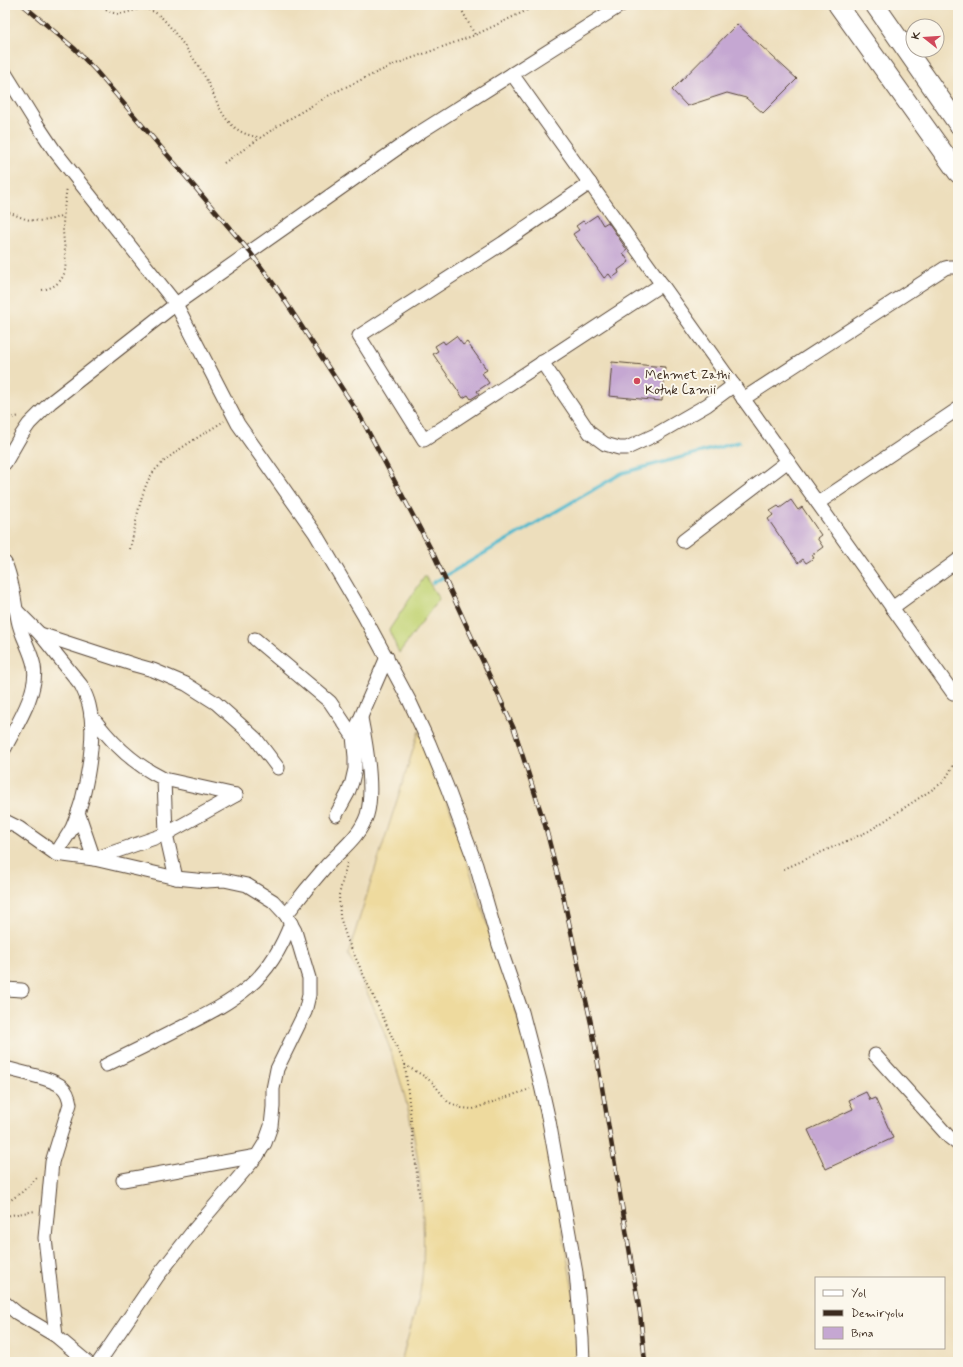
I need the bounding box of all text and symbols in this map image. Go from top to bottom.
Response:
north arrow [905,18,945,58]
text: K [909,29,924,41]
place label: Mehmet Zathi Kotuk Camii [645,367,731,399]
marker: Mehmet Zathi Kotuk Camii [632,376,642,386]
legend [815,1277,945,1349]
text: Yol [851,1286,866,1302]
text: Demiryolu [851,1306,904,1322]
text: Bina [851,1326,874,1342]

